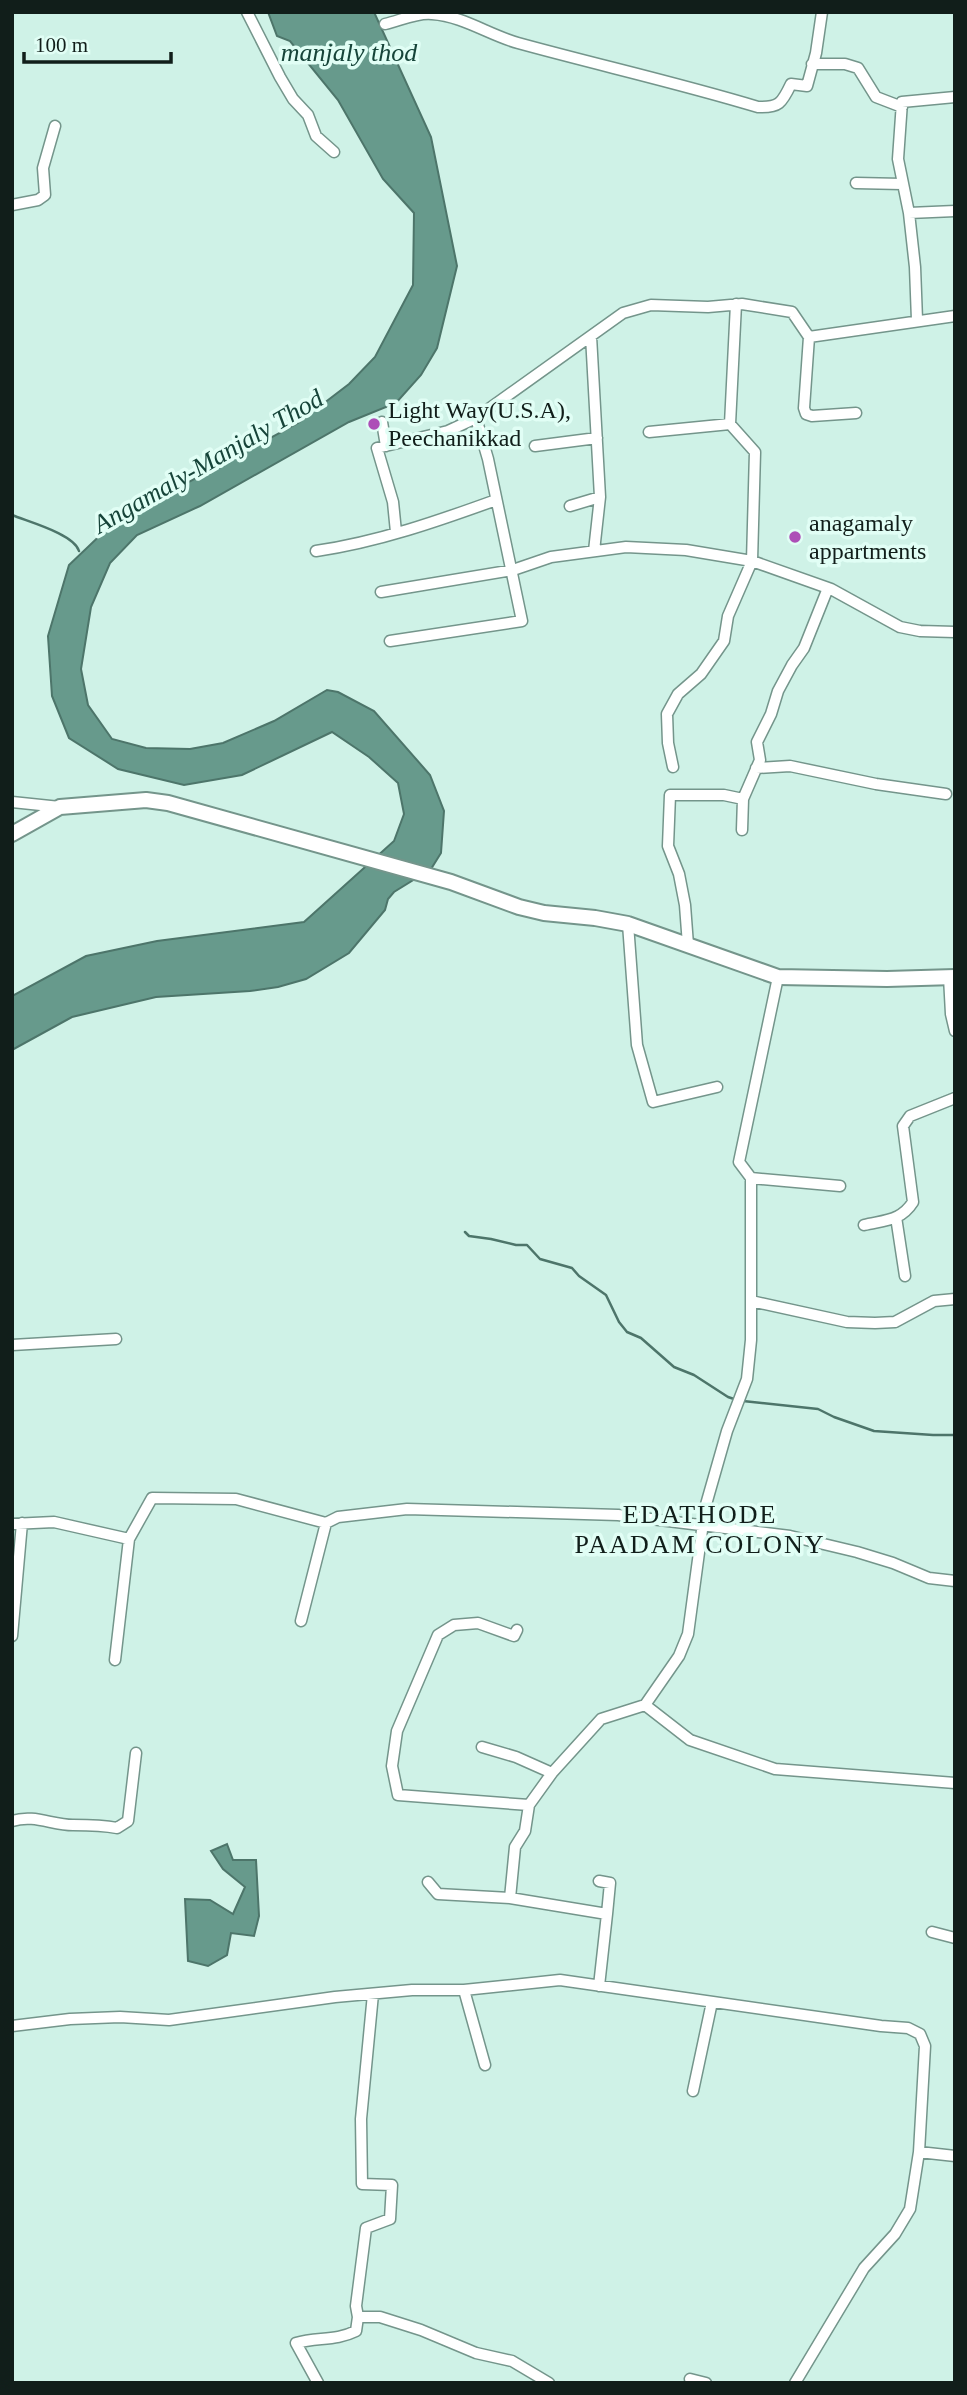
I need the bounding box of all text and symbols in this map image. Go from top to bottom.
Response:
scale bar [24,21,172,65]
text: 100 m [35,33,88,57]
water label: manjaly thod [281,38,418,67]
water label: Angamaly-Manjaly Thod [86,383,329,540]
place label: Light Way(U.S.A), Peechanikkad [388,397,571,451]
marker: Light Way(U.S.A), Peechanikkad [366,416,382,432]
place label: anagamaly appartments [809,510,926,564]
marker: anagamaly appartments [787,529,803,545]
district label: EDATHODE PAADAM COLONY [574,1500,826,1559]

